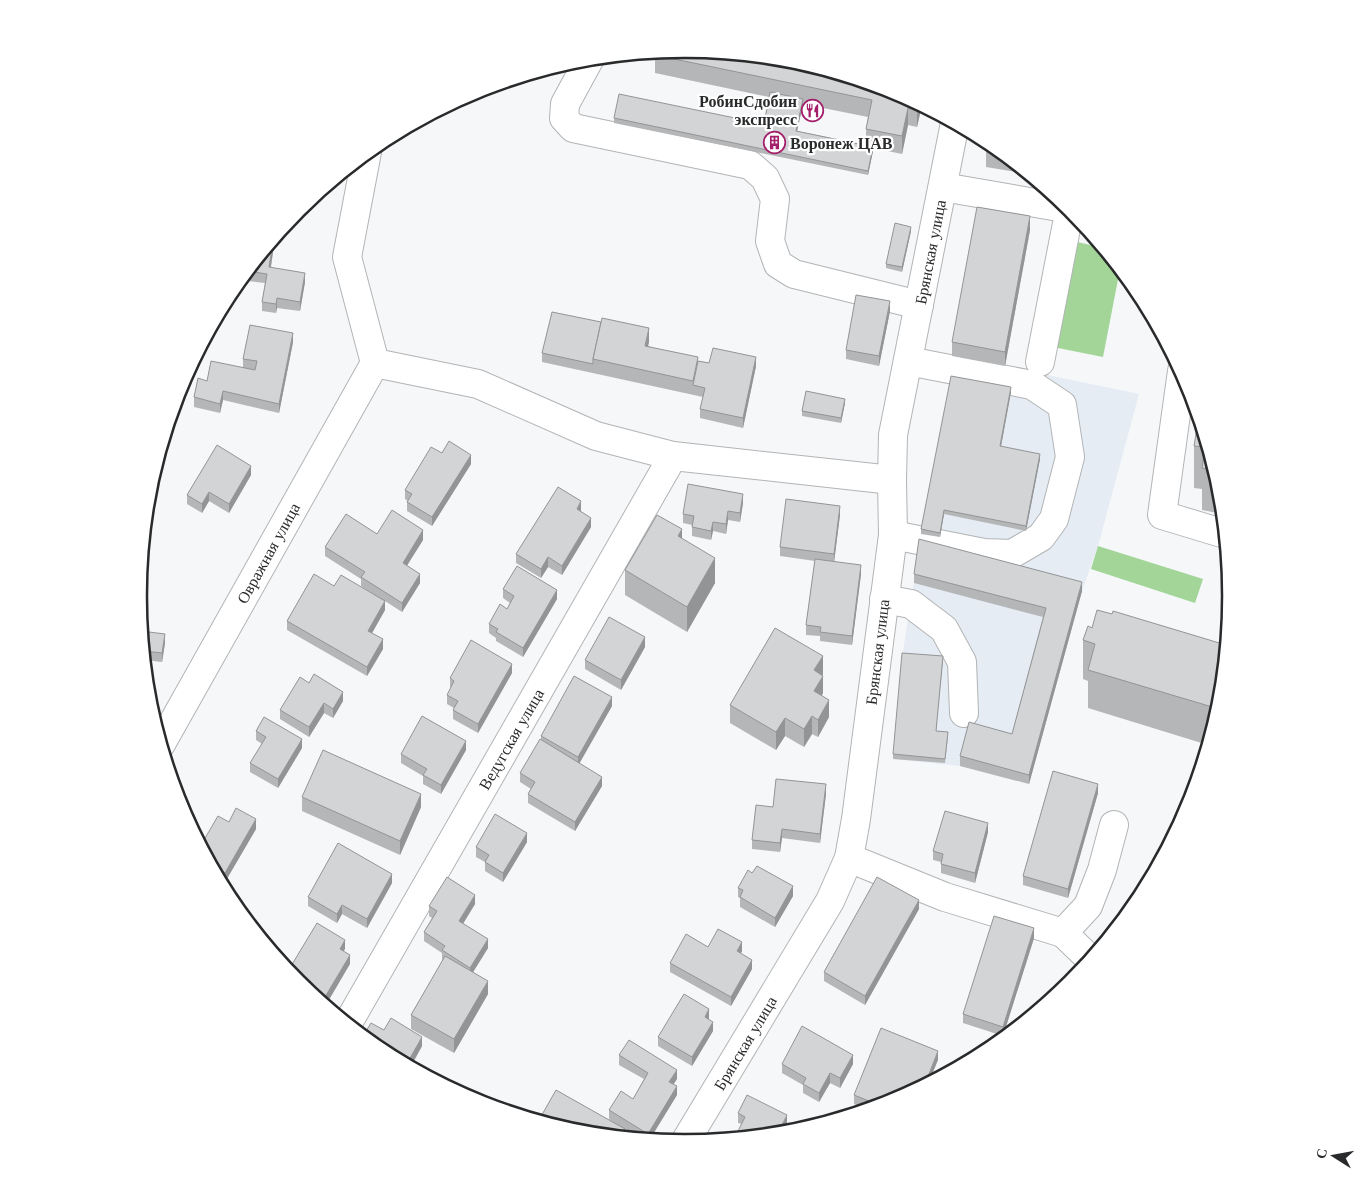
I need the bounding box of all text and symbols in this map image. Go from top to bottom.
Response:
place label: РобинСдобин экспресс [699,91,797,129]
restaurant icon: РобинСдобин экспресс [801,98,825,122]
building icon: Воронеж ЦАВ [762,131,786,155]
place label: Воронеж ЦАВ [790,133,893,153]
street label: Брянская улица [910,198,950,306]
street label: Овражная улица [232,499,304,607]
street label: Брянская улица [861,598,893,706]
street label: Ведугская улица [474,685,548,793]
street label: Брянская улица [709,992,781,1094]
north arrow [1309,1131,1359,1181]
text: С [1311,1147,1331,1160]

